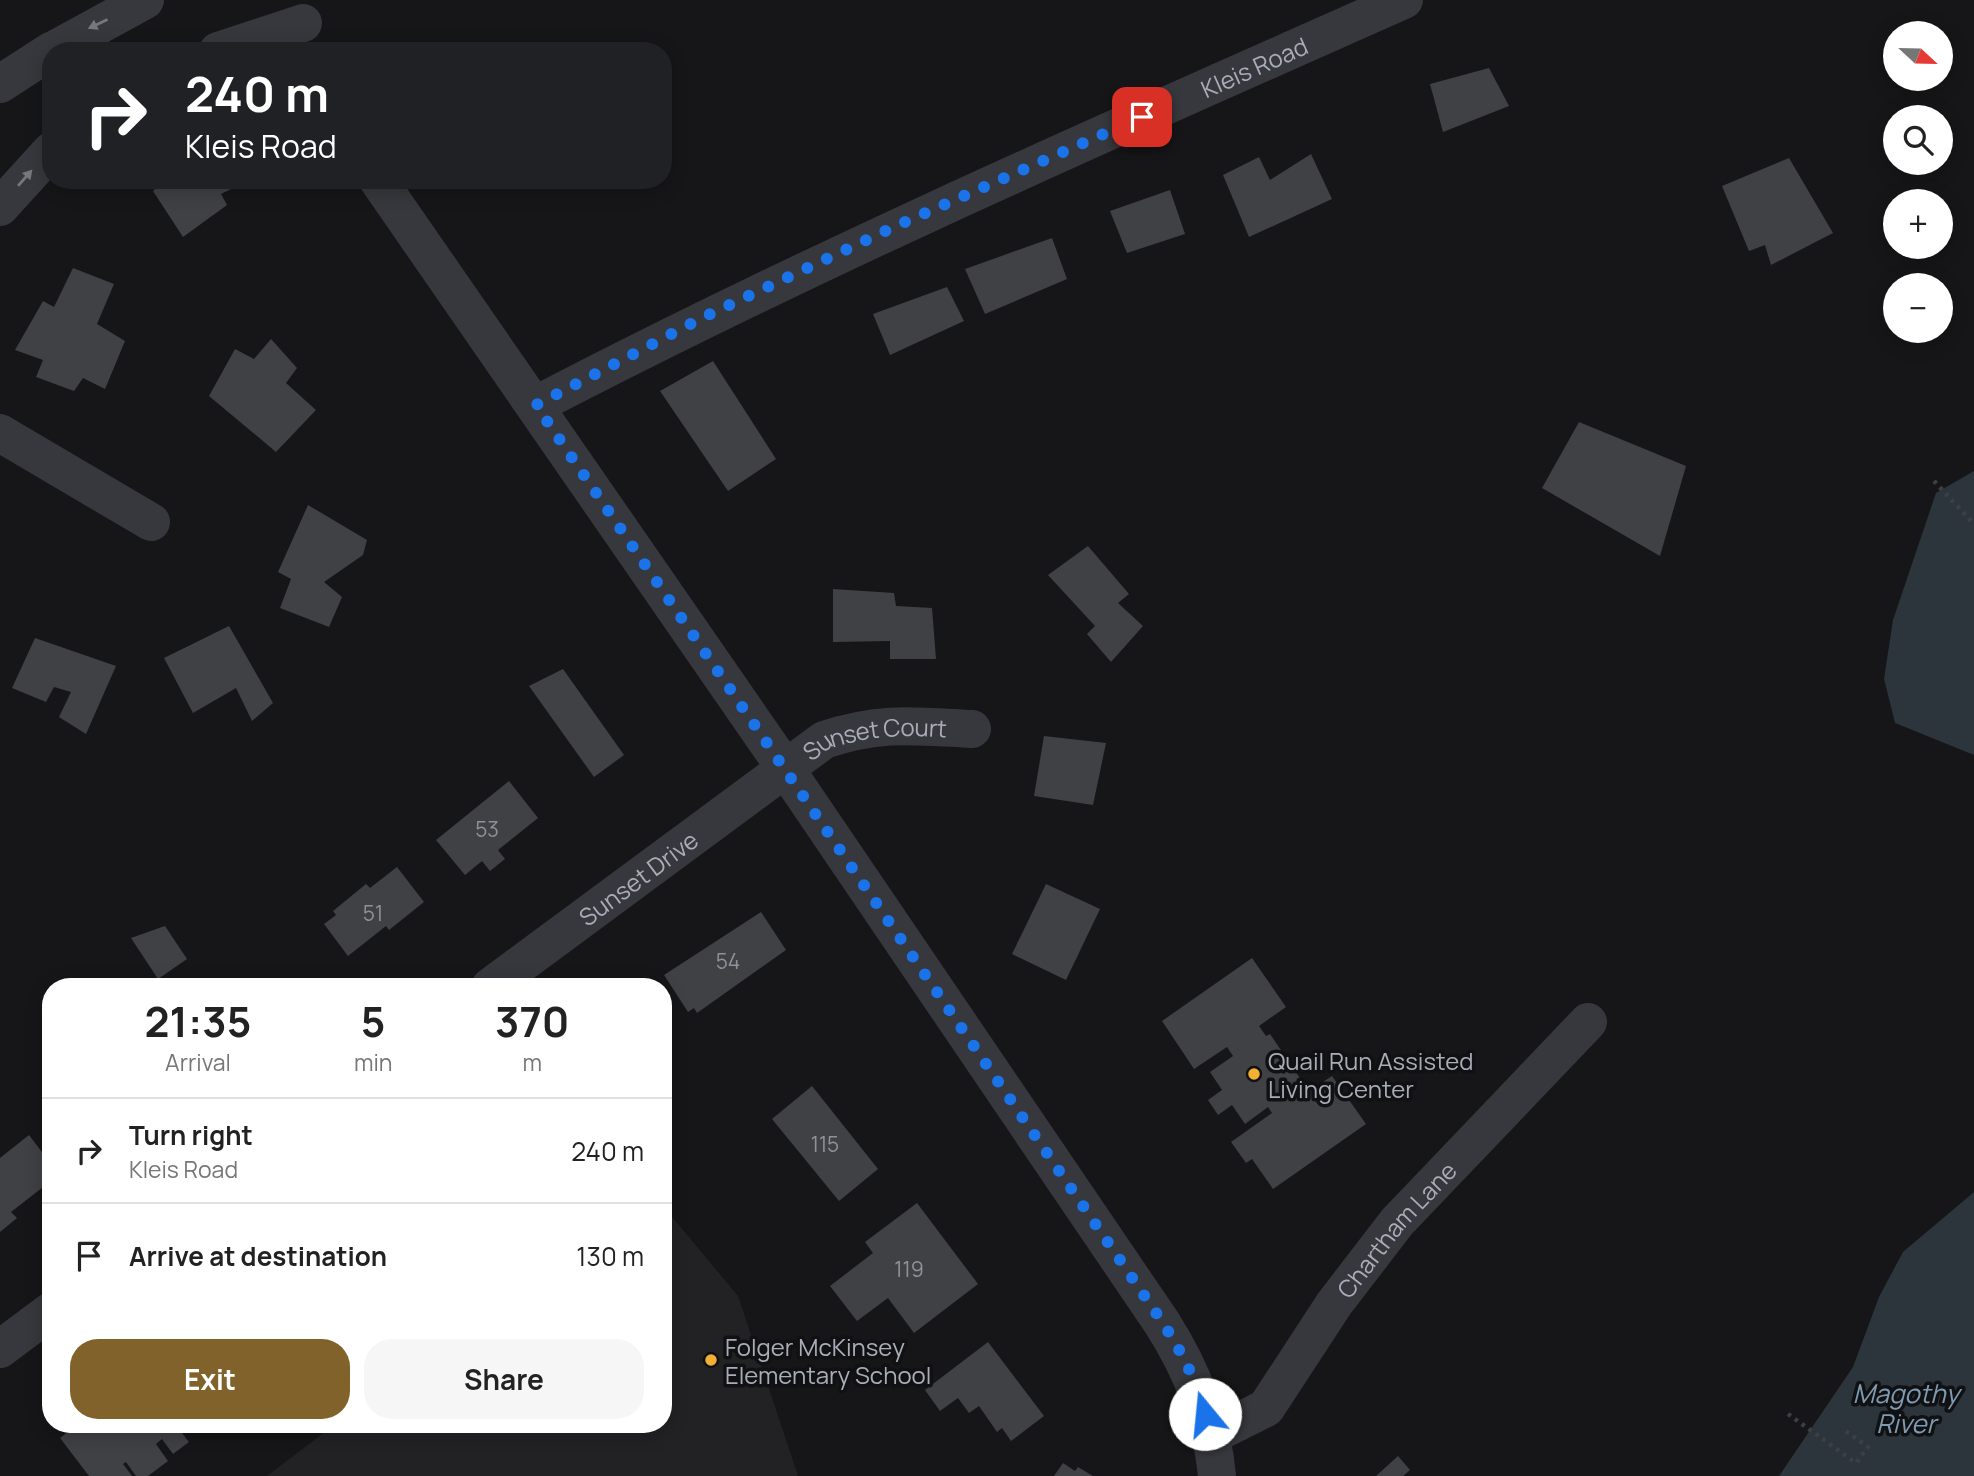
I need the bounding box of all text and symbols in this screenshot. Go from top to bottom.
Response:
one-way arrow [88,18,108,30]
north arrow [1883,21,1953,91]
map controls [1883,21,1953,343]
street label: Kleis Road [1195,28,1313,105]
text: 240 m [185,60,329,127]
icon: right [70,70,161,161]
pin [1112,87,1172,147]
icon: arrive [1123,98,1161,136]
button: search [1883,105,1953,175]
text: Kleis Road [185,124,337,168]
one-way arrow [17,169,33,187]
button: + [1883,189,1953,259]
button: − [1883,273,1953,343]
street label: Sunset Court [795,710,948,767]
house number: 53 [475,815,499,843]
street label: Sunset Drive [572,823,704,933]
house number: 51 [363,899,383,927]
house number: 54 [716,947,740,975]
text: 21:35 [145,992,251,1050]
text: 5 [361,992,385,1050]
text: 370 [495,992,569,1050]
place label: Quail Run Assisted Living Center [1268,1044,1473,1105]
text: Arrival [165,1046,231,1078]
text: min [354,1046,392,1078]
text: m [522,1046,542,1078]
marker: Quail Run Assisted Living Center [1246,1066,1262,1082]
text: Turn right [129,1117,253,1153]
house number: 115 [811,1130,839,1158]
icon: right [70,1132,108,1170]
text: 240 m [571,1133,644,1169]
text: Kleis Road [129,1153,238,1185]
street label: Chartham Lane [1328,1154,1463,1304]
icon: arrive [70,1237,108,1275]
text: Arrive at destination [129,1238,387,1274]
text: 130 m [576,1238,644,1274]
house number: 119 [894,1255,924,1283]
place label: Folger McKinsey Elementary School [725,1330,931,1391]
button: Exit [70,1339,350,1419]
button: Share [364,1339,644,1419]
marker: Folger McKinsey Elementary School [703,1352,719,1368]
water label: Magothy River [1853,1375,1963,1441]
position arrow [1168,1377,1242,1451]

